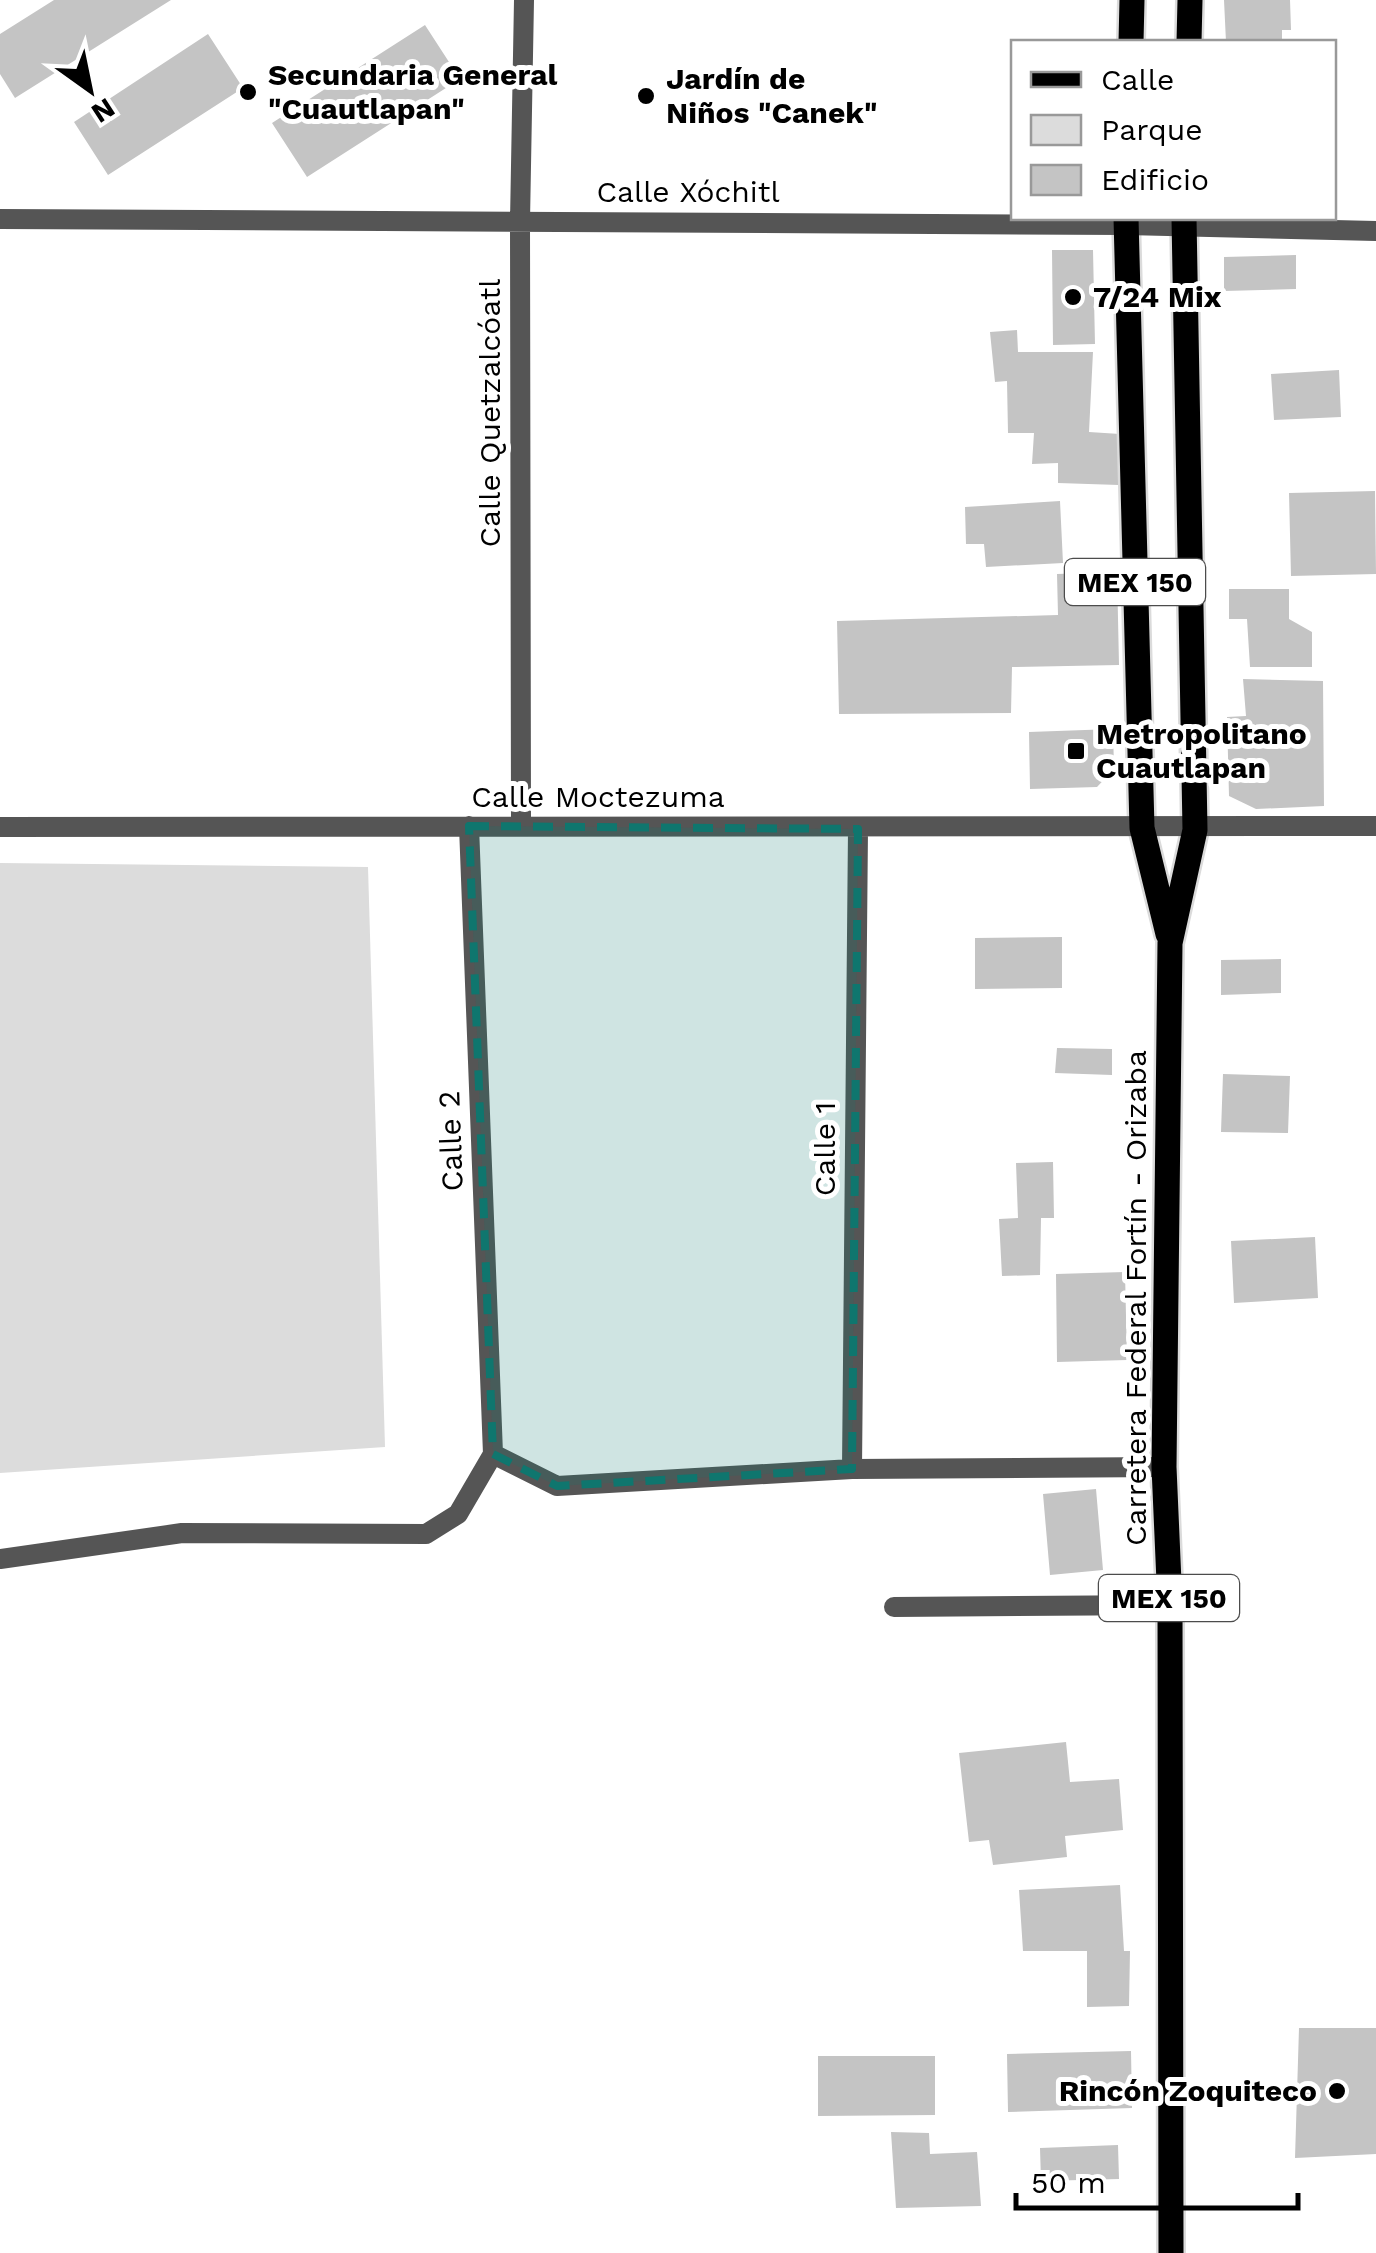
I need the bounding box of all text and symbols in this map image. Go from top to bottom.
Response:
north arrow [40,40,140,140]
legend [1011,40,1336,220]
place label: Secundaria General "Cuautlapan" [268,57,558,126]
place label: Jardín de Niños "Canek" [666,61,877,130]
text: Calle [1101,62,1174,97]
marker: Secundaria General "Cuautlapan" [237,81,259,103]
marker: Jardín de Niños "Canek" [635,85,657,107]
text: N [86,91,121,130]
text: Parque [1101,112,1203,147]
text: Edificio [1101,162,1209,197]
street label: Calle Xóchitl [596,174,780,209]
street label: Calle Quetzalcóatl [472,279,507,547]
place label: 7/24 Mix [1093,279,1222,314]
marker: 7/24 Mix [1062,286,1084,308]
road number: MEX 150 [1065,559,1205,605]
place label: Metropolitano Cuautlapan [1096,716,1307,785]
marker: Metropolitano Cuautlapan [1065,740,1087,762]
street label: Calle Moctezuma [471,779,725,814]
street label: Carretera Federal Fortín - Orizaba [1118,1050,1153,1546]
street label: Calle 2 [431,1090,470,1192]
street label: Calle 1 [807,1102,842,1196]
road number: MEX 150 [1099,1575,1239,1621]
place label: Rincón Zoquiteco [1059,2073,1317,2108]
marker: Rincón Zoquiteco [1326,2080,1348,2102]
scale bar [1016,2148,1298,2210]
text: 50 m [1031,2165,1106,2200]

